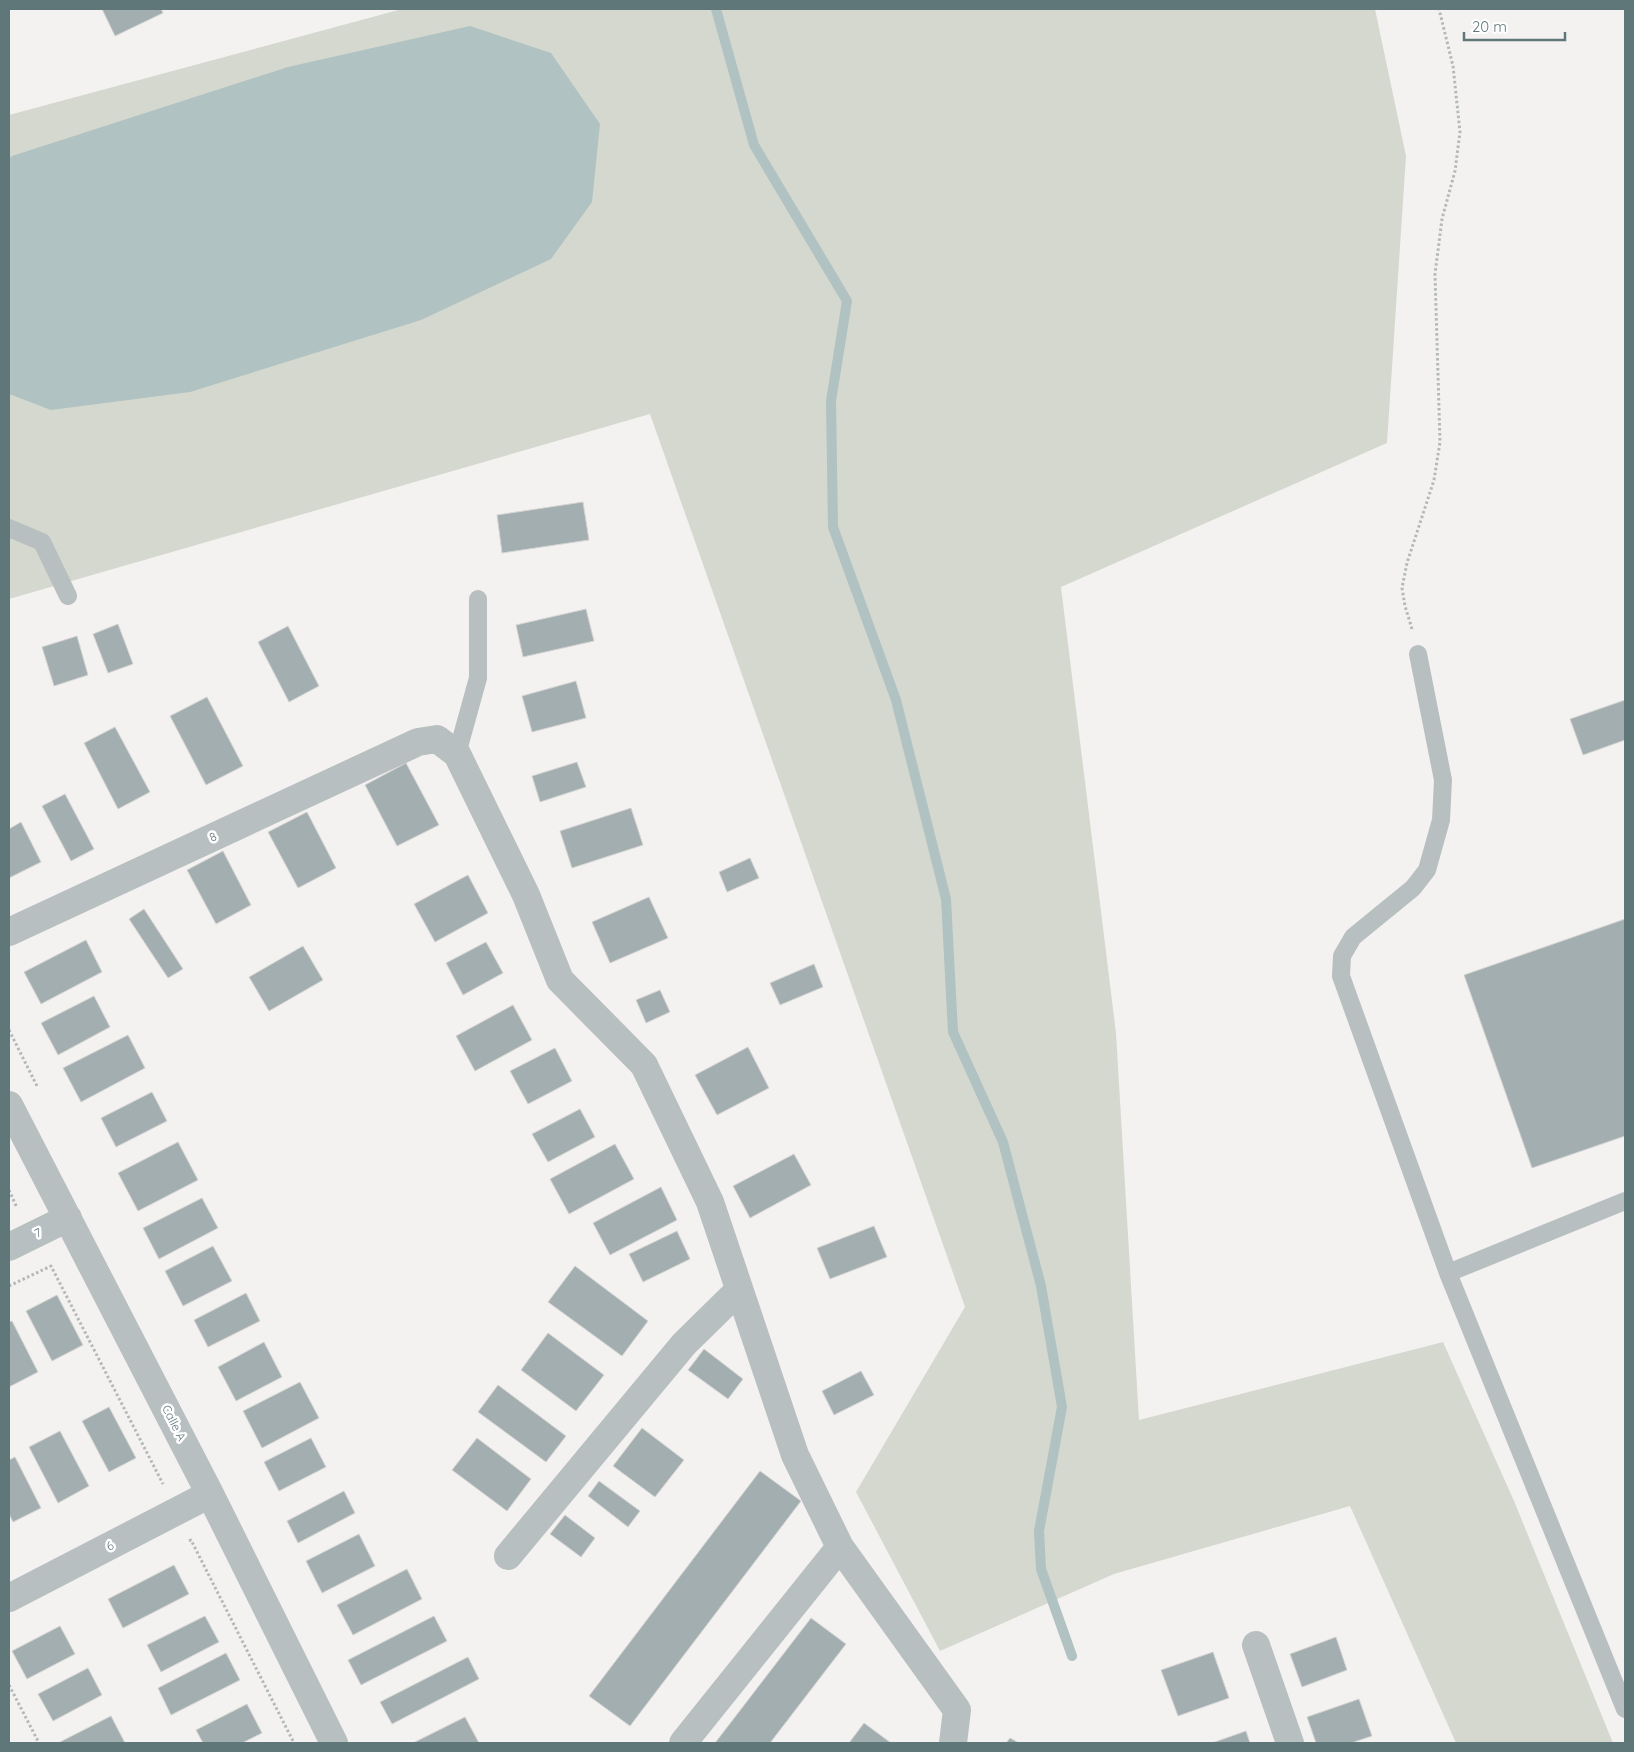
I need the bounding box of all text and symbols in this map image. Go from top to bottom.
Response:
scale bar [1464,10,1565,42]
text: 20 m [1472,17,1507,36]
street label: 8 [207,828,219,845]
street label: 7 [32,1224,44,1241]
street label: Calle A [159,1402,190,1443]
street label: 6 [103,1537,117,1554]

